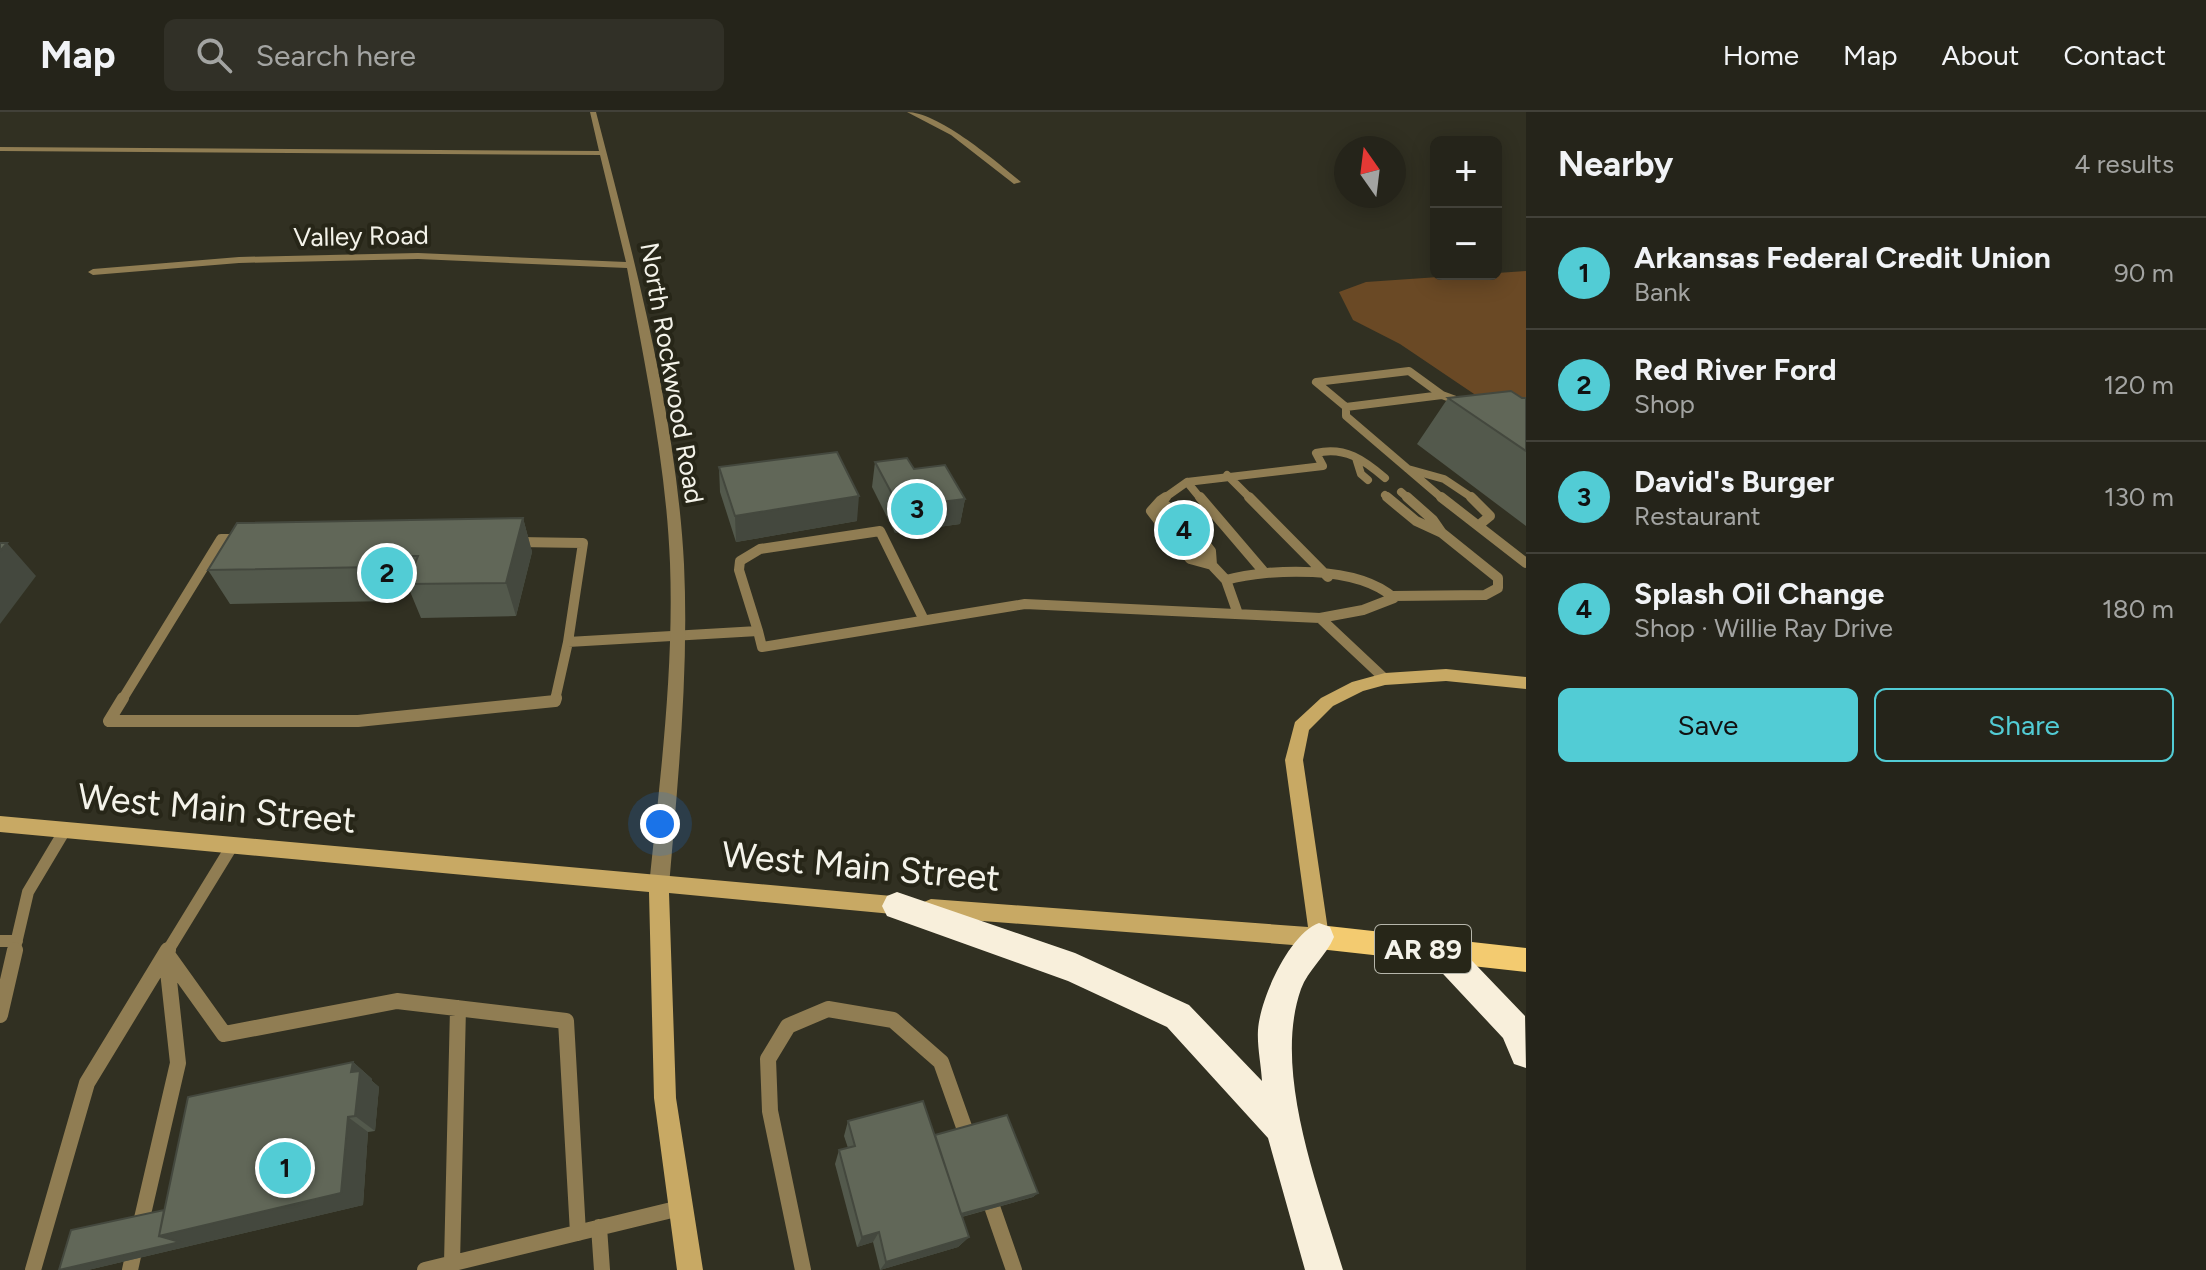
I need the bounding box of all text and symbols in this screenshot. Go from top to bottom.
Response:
search box [164,19,724,91]
text: Map [40,32,116,78]
icon: search [192,33,236,77]
text: Search here [256,37,416,74]
text: Home [1723,38,1799,72]
text: Map [1843,38,1898,72]
text: About [1942,38,2019,72]
text: Contact [2063,38,2166,72]
north arrow [1334,136,1406,208]
map controls [1430,136,1502,280]
button: + [1430,136,1502,208]
text: Nearby [1558,144,1673,185]
text: 4 results [2074,148,2174,180]
button: − [1430,208,1502,280]
street label: Valley Road [293,219,429,253]
text: Arkansas Federal Credit Union [1634,239,2051,276]
street label: North Rockwood Road [633,240,711,506]
text: 1 [1579,257,1589,289]
text: 90 m [2114,257,2174,289]
text: Bank [1634,276,1690,308]
text: Red River Ford [1634,351,1837,388]
text: 2 [1576,369,1592,401]
text: 120 m [2104,369,2174,401]
text: Shop [1634,388,1695,420]
text: David's Burger [1634,463,1834,500]
pin: 3 [891,479,943,539]
text: 3 [1577,481,1591,513]
text: 130 m [2104,481,2174,513]
pin: 4 [1158,500,1210,560]
text: Restaurant [1634,500,1761,532]
pin: 2 [361,543,413,603]
text: Splash Oil Change [1634,575,1884,612]
text: 4 [1576,593,1592,625]
text: 180 m [2102,593,2174,625]
text: Shop · Willie Ray Drive [1634,612,1893,644]
button: Save [1558,688,1858,762]
button: Share [1874,688,2174,762]
street label: West Main Street [76,774,358,842]
your location [640,804,680,844]
street label: West Main Street [720,832,1002,900]
road number: AR 89 [1375,925,1471,973]
pin: 1 [259,1138,311,1198]

